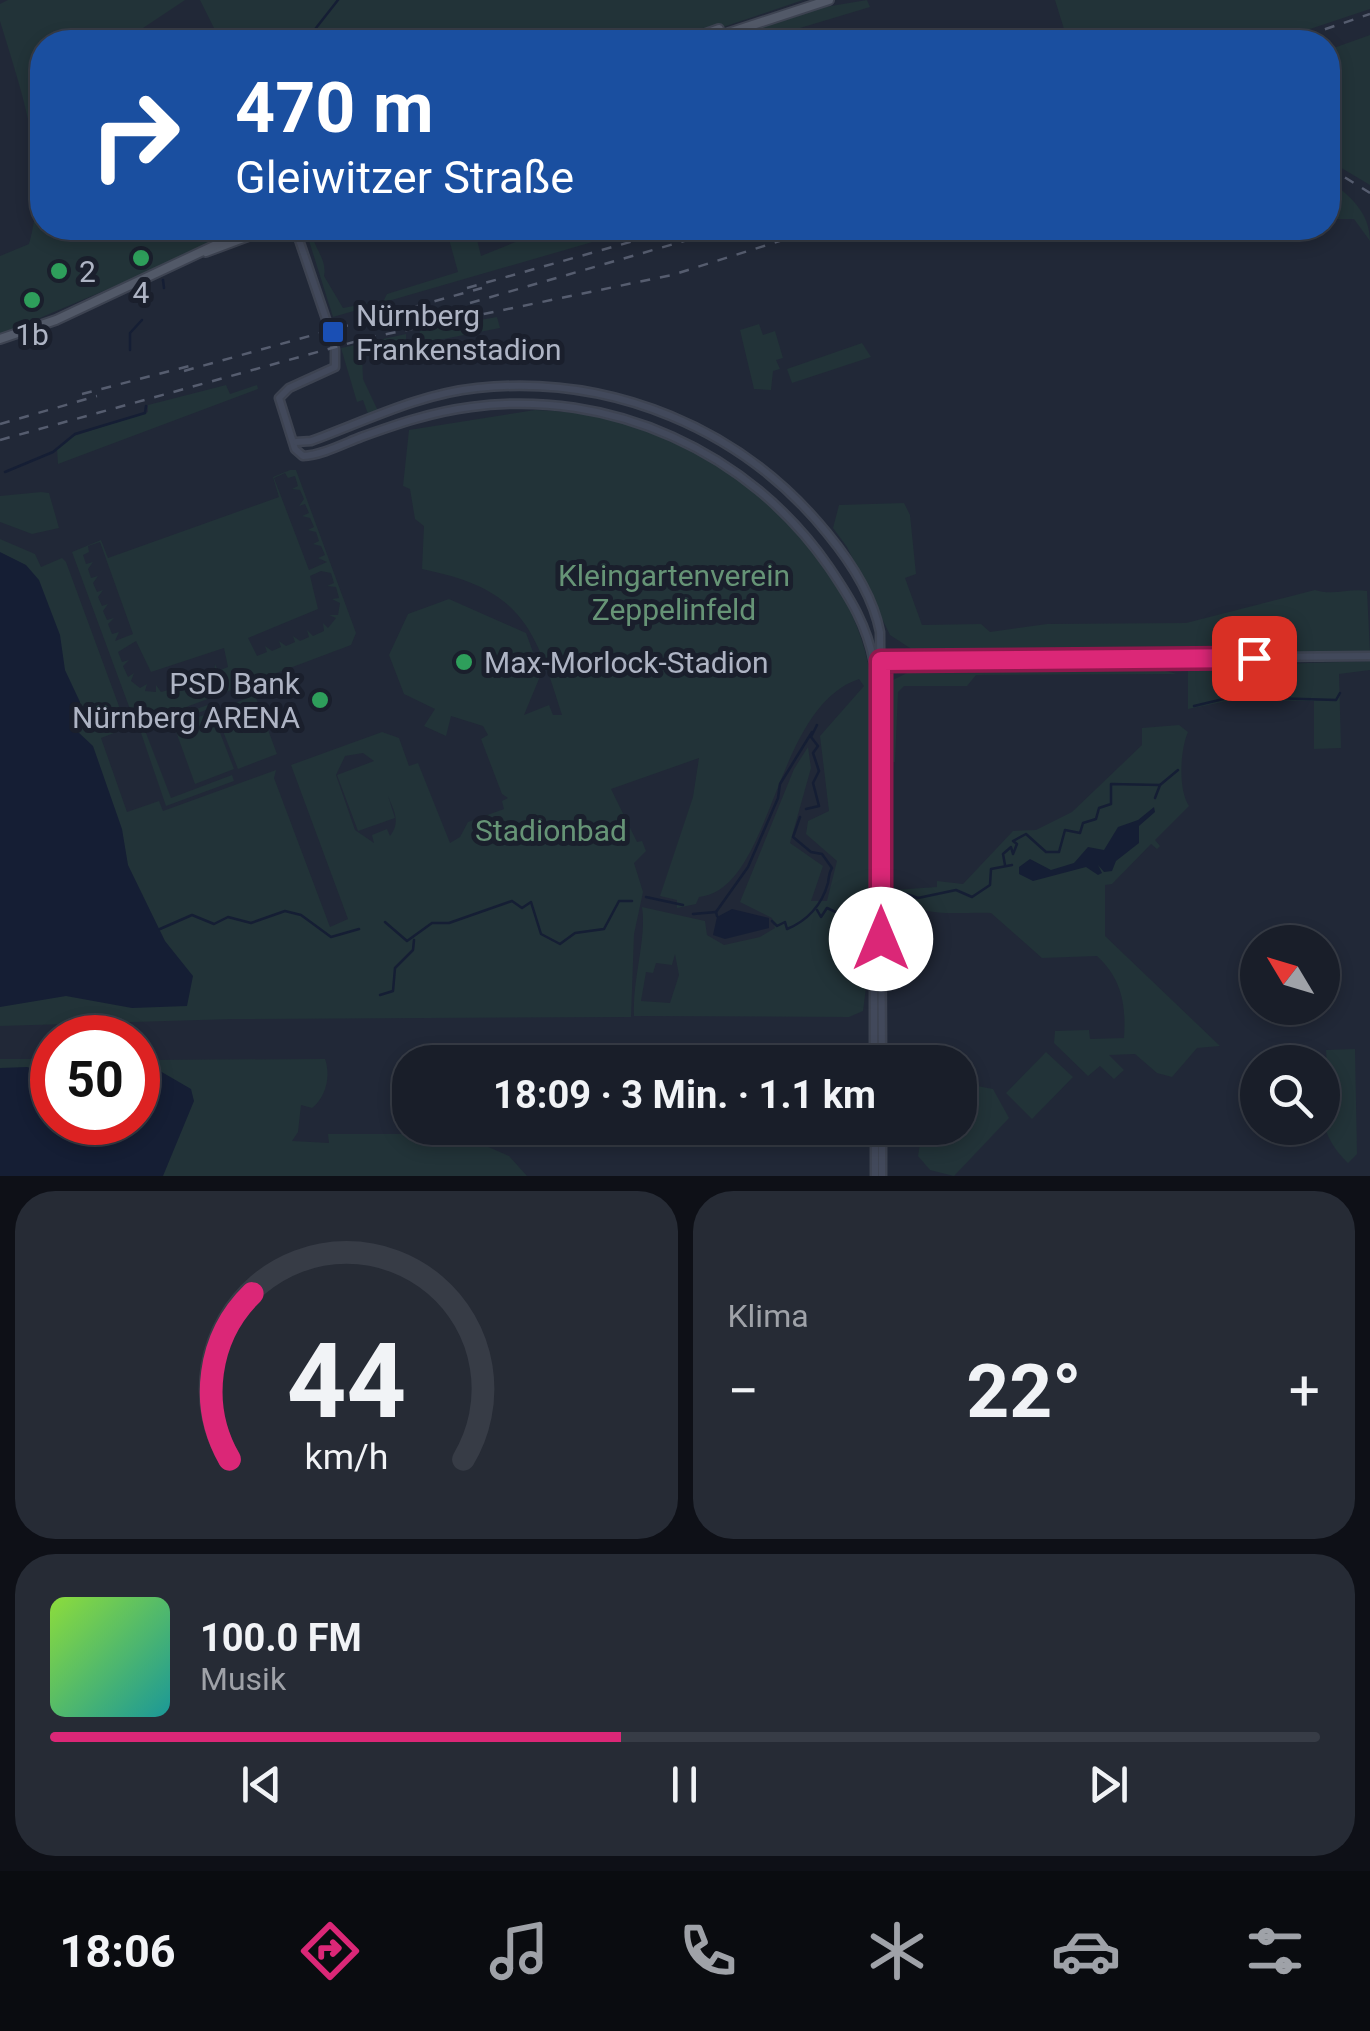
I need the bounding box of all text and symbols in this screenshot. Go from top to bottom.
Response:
text: 470 m [235,67,434,149]
icon: right [70,70,200,200]
text: Gleiwitzer Straße [235,151,574,204]
marker: 4 [130,247,152,269]
place label: 2 [79,254,96,289]
marker: 2 [48,260,70,282]
place label: 4 [133,275,150,310]
marker: 1b [21,289,43,311]
place label: Nürnberg Frankenstadion [356,298,562,367]
place label: 1b [15,317,49,352]
marker: Nürnberg Frankenstadion [320,319,346,345]
park label: Kleingartenverein Zeppelinfeld [558,558,790,627]
pin [1212,616,1297,701]
icon: arrive [1227,631,1282,686]
place label: Max-Morlock-Stadion [484,645,769,680]
marker: Max-Morlock-Stadion [453,651,475,673]
place label: PSD Bank Nürnberg ARENA [72,666,301,735]
marker: PSD Bank Nürnberg ARENA [309,689,331,711]
park label: Stadionbad [475,813,627,848]
position arrow [829,887,933,991]
north arrow [1240,925,1340,1025]
map controls [1240,925,1340,1145]
speed limit sign: 50 [30,1015,160,1145]
button: search [1240,1045,1340,1145]
text: 18:09 · 3 Min. · 1.1 km [493,1073,876,1117]
text: Klima [728,1297,809,1335]
text: 44 [287,1321,406,1442]
text: 22° [966,1347,1082,1435]
text: − [728,1359,759,1423]
text: + [1289,1359,1320,1423]
text: km/h [304,1436,388,1478]
text: 100.0 FM [200,1616,362,1660]
text: Musik [200,1660,286,1698]
icon: previous [234,1757,289,1812]
icon: pause [657,1757,712,1812]
icon: next [1081,1757,1136,1812]
icon: directions [295,1916,365,1986]
icon: music [484,1916,554,1986]
icon: phone [673,1916,743,1986]
icon: climate [862,1916,932,1986]
icon: car [1051,1916,1121,1986]
icon: filters [1240,1916,1310,1986]
text: 18:06 [60,1925,176,1978]

